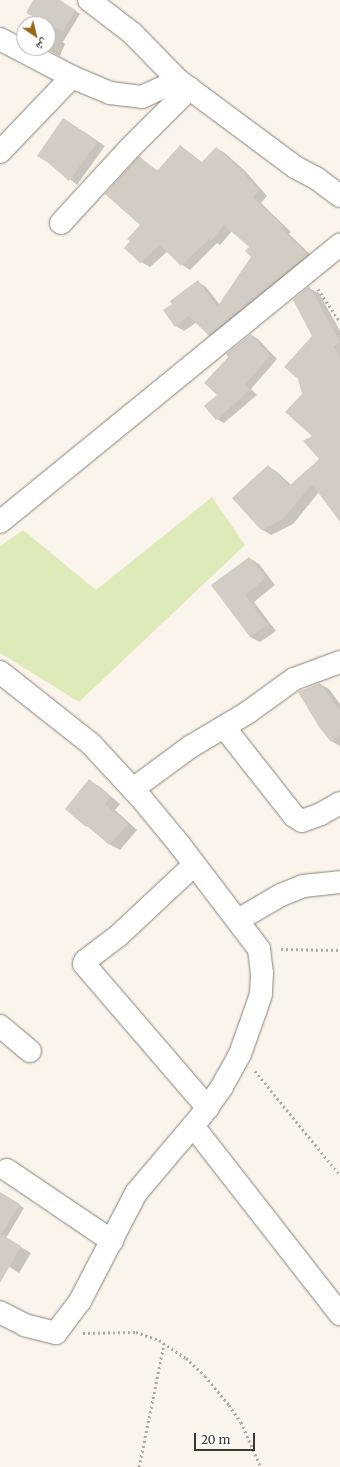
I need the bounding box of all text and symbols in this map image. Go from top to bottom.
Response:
north arrow [16,16,56,56]
text: ش [34,36,51,54]
scale bar [196,1425,257,1451]
text: 20 m [201,1432,230,1447]

